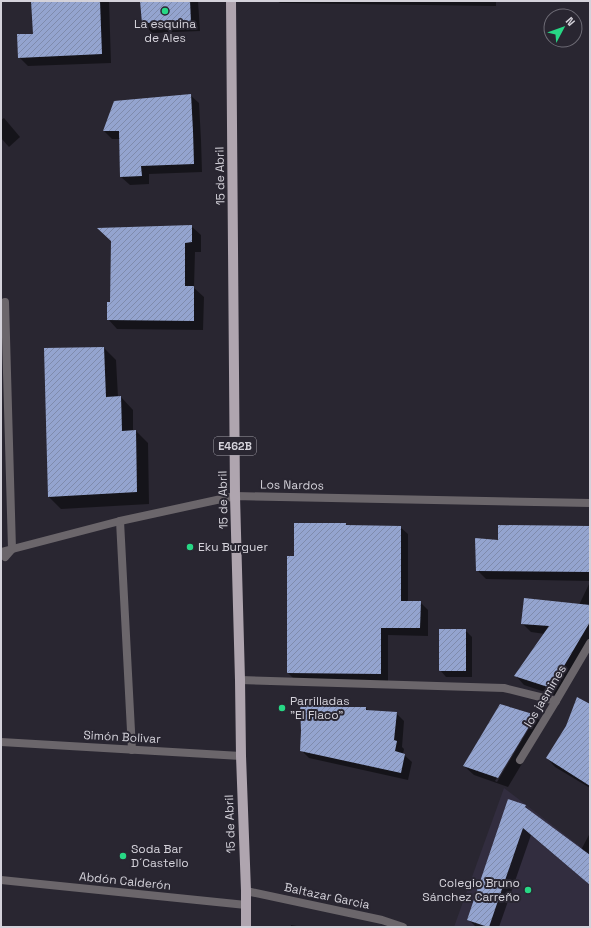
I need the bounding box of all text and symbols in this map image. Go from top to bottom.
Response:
marker: La esquina de Ales [160,6,170,16]
north arrow [543,8,583,48]
text: N [563,14,578,29]
place label: La esquina de Ales [134,16,196,46]
street label: 15 de Abril [211,146,229,206]
road number: E462B [214,437,256,455]
street label: 15 de Abril [214,470,232,530]
street label: Los Nardos [260,476,324,494]
place label: Eku Burguer [198,539,268,555]
marker: Eku Burguer [185,542,195,552]
street label: los jasmines [520,662,570,730]
place label: Parrilladas "El Flaco" [290,693,350,723]
marker: Parrilladas "El Flaco" [277,703,287,713]
street label: Simón Bolivar [83,727,162,747]
street label: 15 de Abril [221,794,239,854]
place label: Soda Bar D´Castello [131,841,189,871]
marker: Soda Bar D´Castello [118,851,128,861]
street label: Abdón Calderón [78,868,172,894]
place label: Colegio Bruno Sánchez Carreño [422,875,520,905]
street label: Baltazar Garcia [283,879,371,913]
marker: Colegio Bruno Sánchez Carreño [523,885,533,895]

